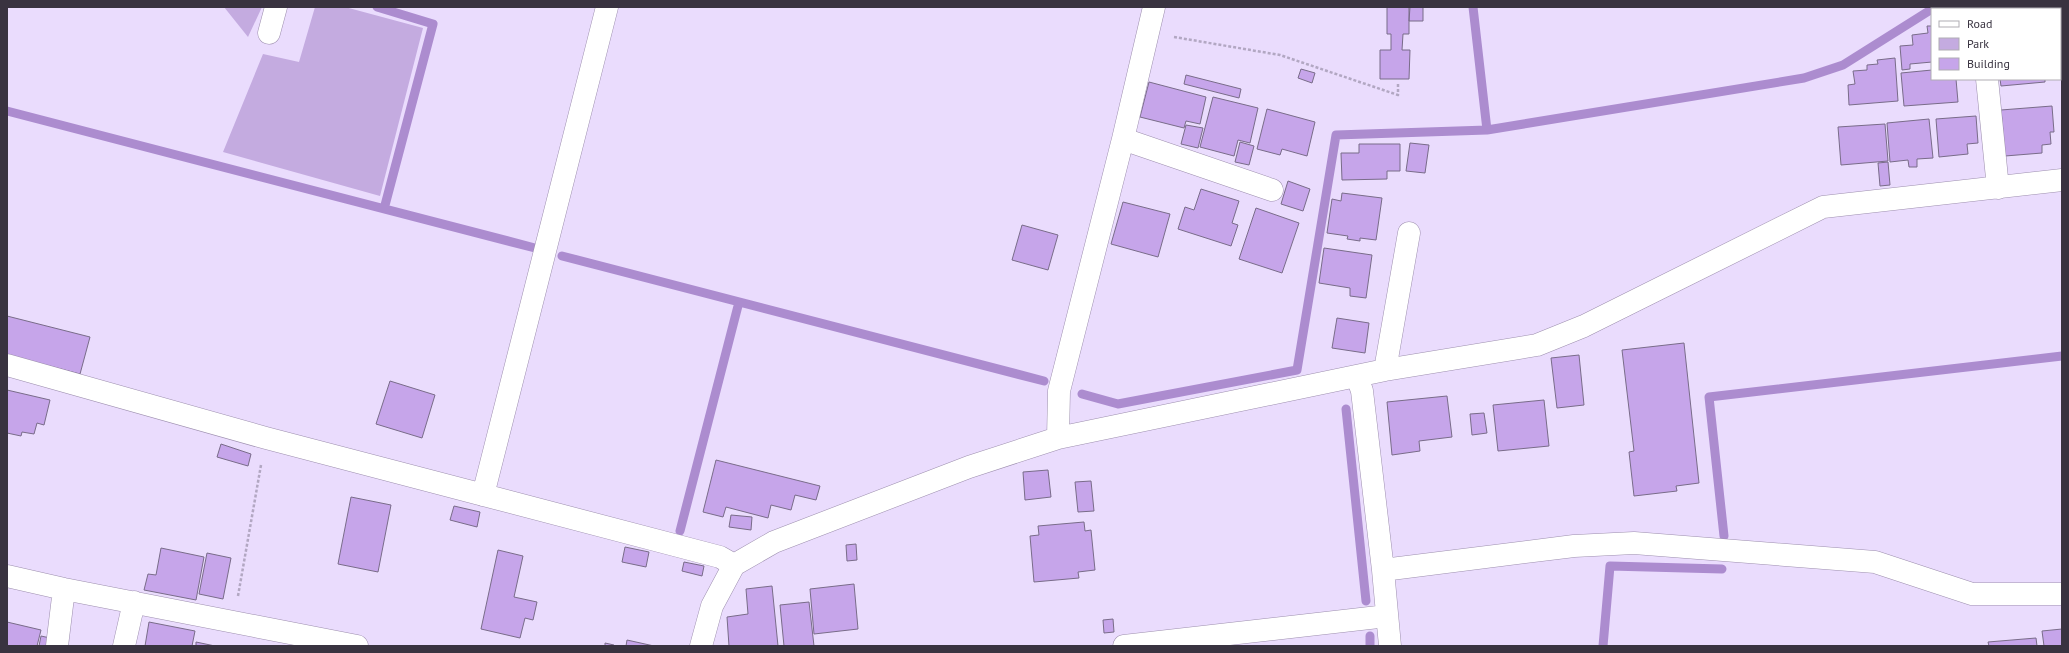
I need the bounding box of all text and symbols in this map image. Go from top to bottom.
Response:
legend [1931,8,2061,80]
text: Road [1967,16,1992,31]
text: Park [1967,36,1989,51]
text: Building [1967,56,2010,71]

